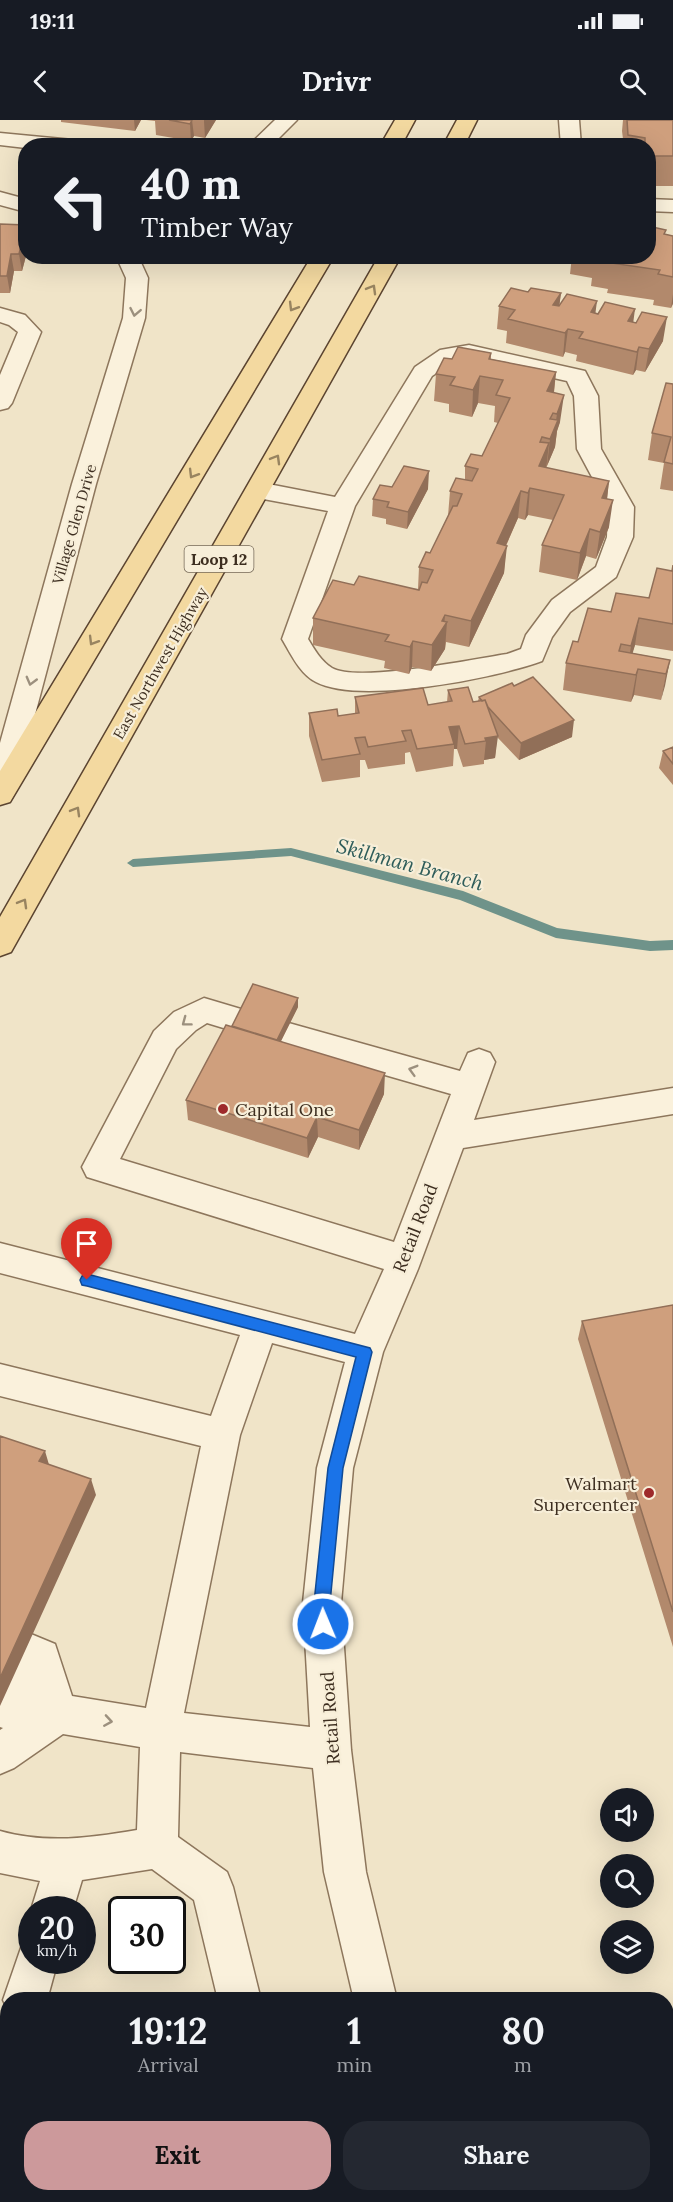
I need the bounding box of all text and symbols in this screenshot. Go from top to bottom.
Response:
text: 19:11 [30,7,75,35]
text: Drivr [302,64,371,98]
icon: back [24,65,57,98]
icon: search [616,65,649,98]
text: 40 m [141,157,240,211]
icon: left [42,162,120,240]
text: Timber Way [141,210,293,244]
one-way arrow [365,285,376,295]
one-way arrow [289,301,301,311]
one-way arrow [129,306,142,316]
one-way arrow [268,455,280,465]
street label: Village Glen Drive [47,462,100,587]
one-way arrow [189,468,200,478]
road number: Loop 12 [184,546,254,572]
street label: East Northwest Highway [109,583,211,742]
one-way arrow [88,635,100,645]
one-way arrow [25,676,38,686]
one-way arrow [68,807,80,817]
water label: Skillman Branch [334,832,487,896]
one-way arrow [16,899,28,909]
one-way arrow [182,1015,193,1026]
one-way arrow [408,1065,419,1077]
place label: Capital One [235,1098,334,1121]
marker: Capital One [216,1102,230,1116]
street label: Retail Road [388,1180,443,1276]
pin [61,1218,112,1280]
icon: arrive [70,1227,103,1260]
place label: Walmart Supercenter [533,1472,637,1516]
marker: Walmart Supercenter [642,1486,656,1500]
position arrow [291,1592,355,1656]
street label: Retail Road [315,1670,345,1765]
one-way arrow [103,1715,113,1727]
map controls [600,1788,654,1974]
button: sound [600,1788,654,1842]
button: search [600,1854,654,1908]
speed limit sign: 30 [108,1896,186,1974]
text: 20 [39,1909,75,1947]
button: layers [600,1920,654,1974]
text: km/h [37,1941,77,1960]
text: 19:12 [129,2008,207,2054]
text: 1 [347,2008,362,2054]
text: 80 [501,2008,545,2054]
text: Arrival [138,2052,199,2077]
text: min [337,2052,372,2077]
text: m [514,2052,532,2077]
button: Exit [24,2121,331,2190]
button: Share [343,2121,650,2190]

